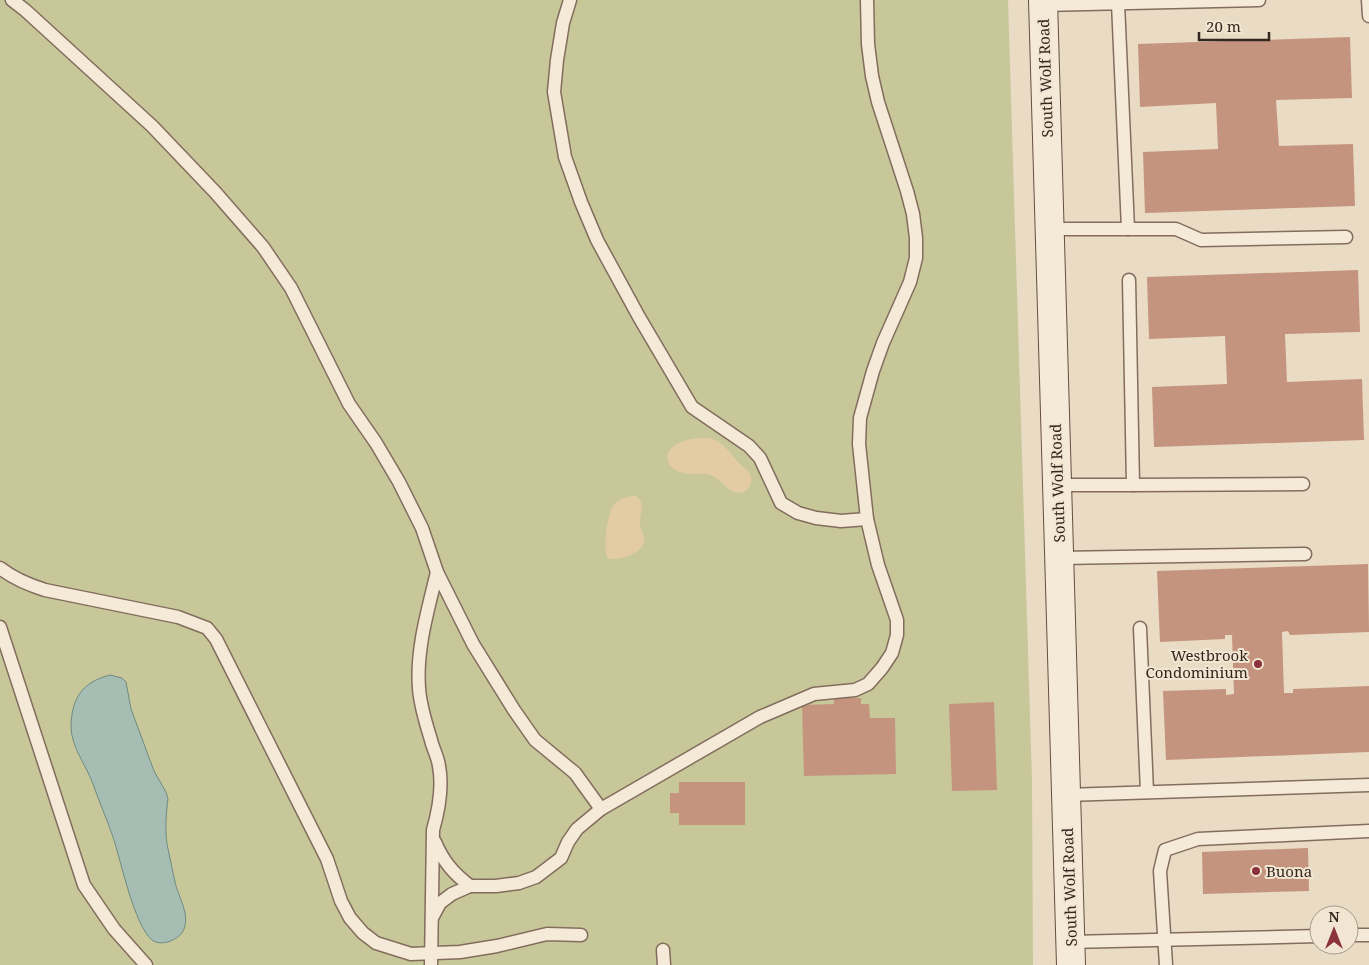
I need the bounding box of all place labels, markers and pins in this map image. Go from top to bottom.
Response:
place label: Westbrook Condominium [1145,645,1248,682]
marker: Westbrook Condominium [1252,658,1264,670]
place label: Buona [1266,861,1312,881]
marker: Buona [1250,865,1262,877]

